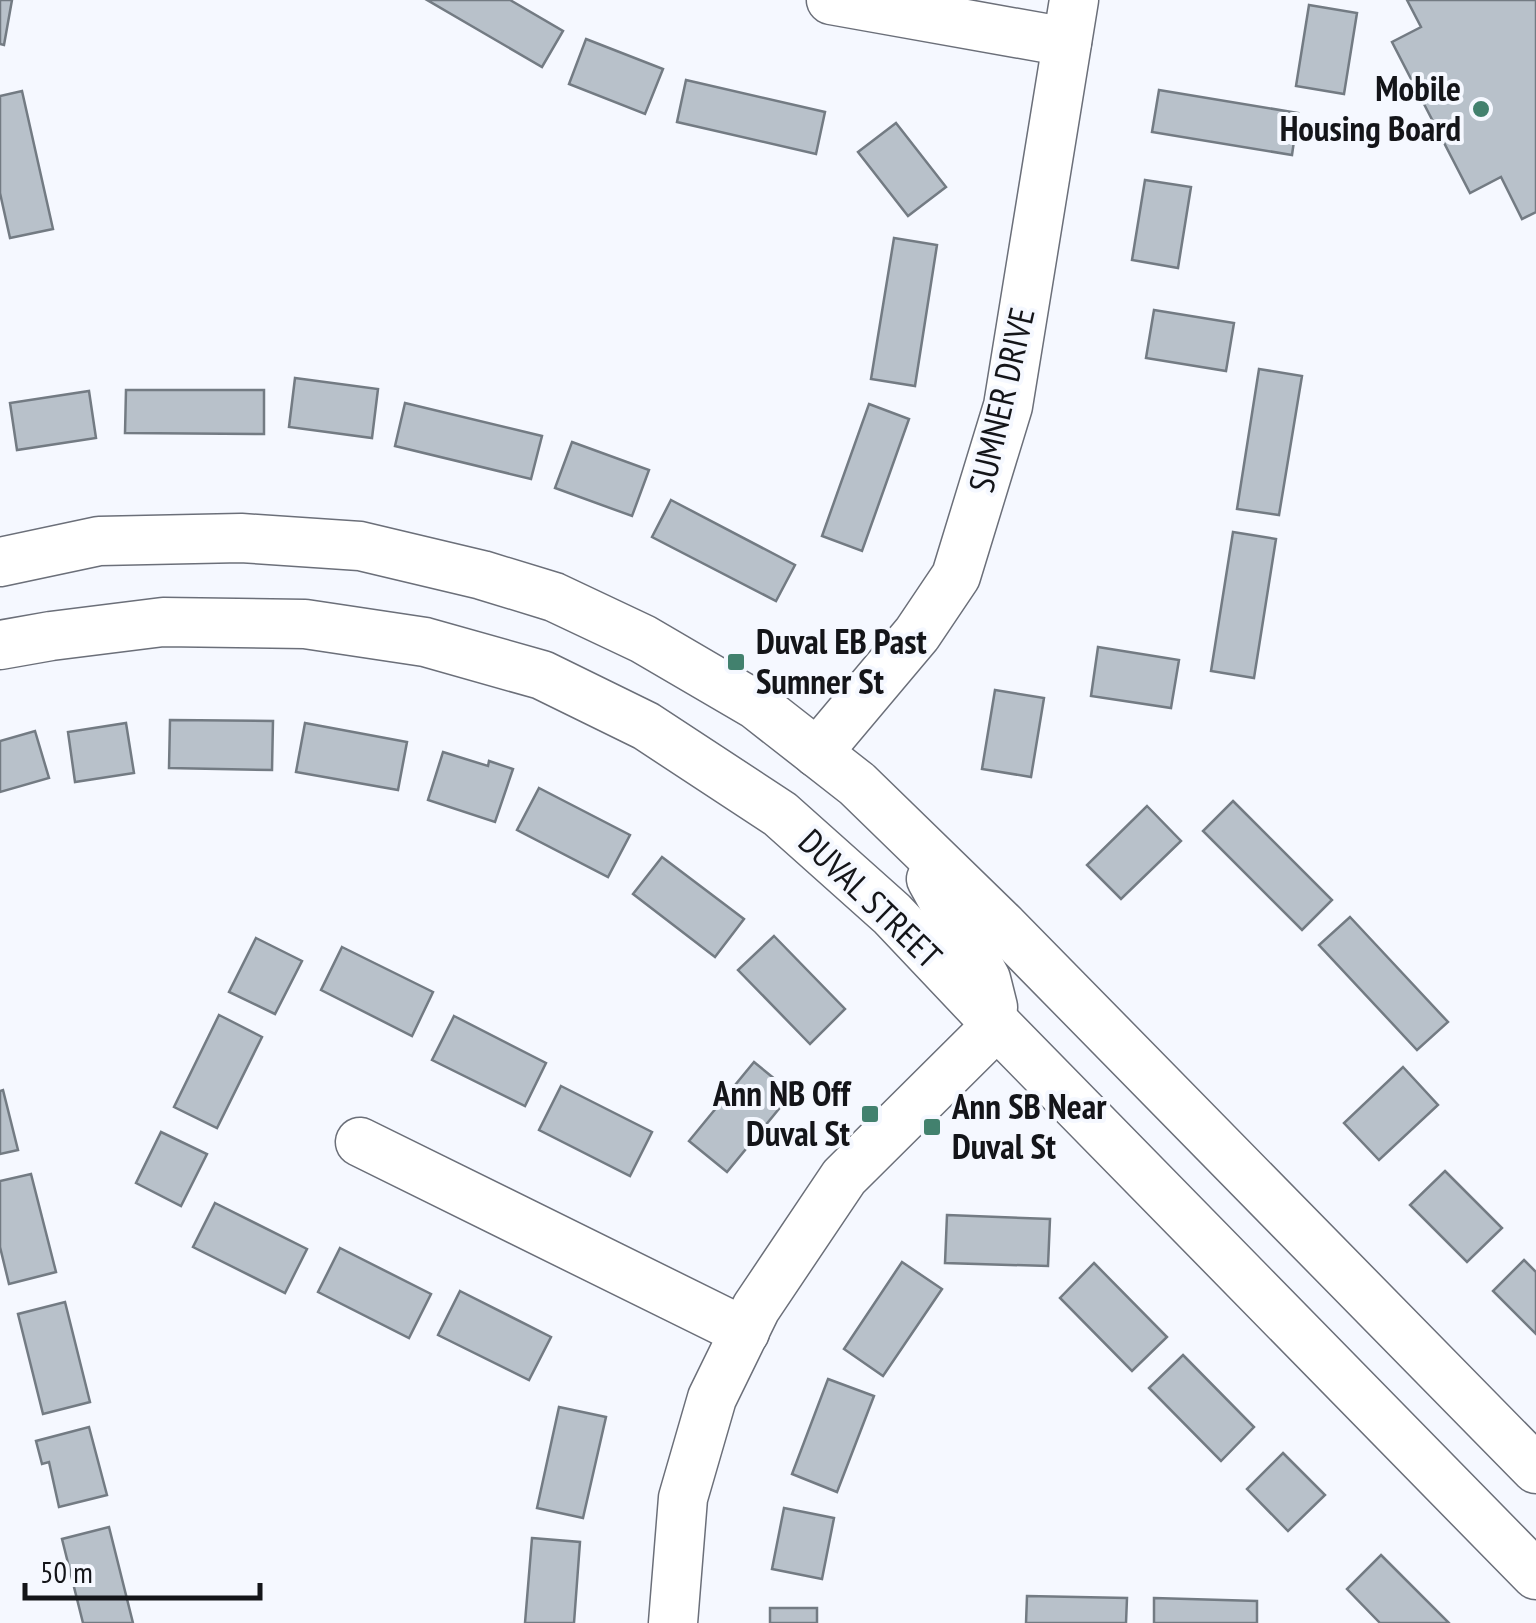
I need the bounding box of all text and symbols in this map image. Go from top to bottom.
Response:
place label: Mobile Housing Board [1280,65,1461,151]
marker: Mobile Housing Board [1470,98,1492,120]
street label: SUMNER DRIVE [957,303,1045,497]
place label: Duval EB Past Sumner St [756,618,927,704]
marker: Duval EB Past Sumner St [725,651,747,673]
street label: DUVAL STREET [789,819,952,978]
place label: Ann NB Off Duval St [712,1070,852,1156]
place label: Ann SB Near Duval St [951,1083,1107,1169]
marker: Ann NB Off Duval St [859,1103,881,1125]
marker: Ann SB Near Duval St [921,1116,943,1138]
scale bar [25,1538,260,1600]
text: 50 m [40,1552,93,1591]

